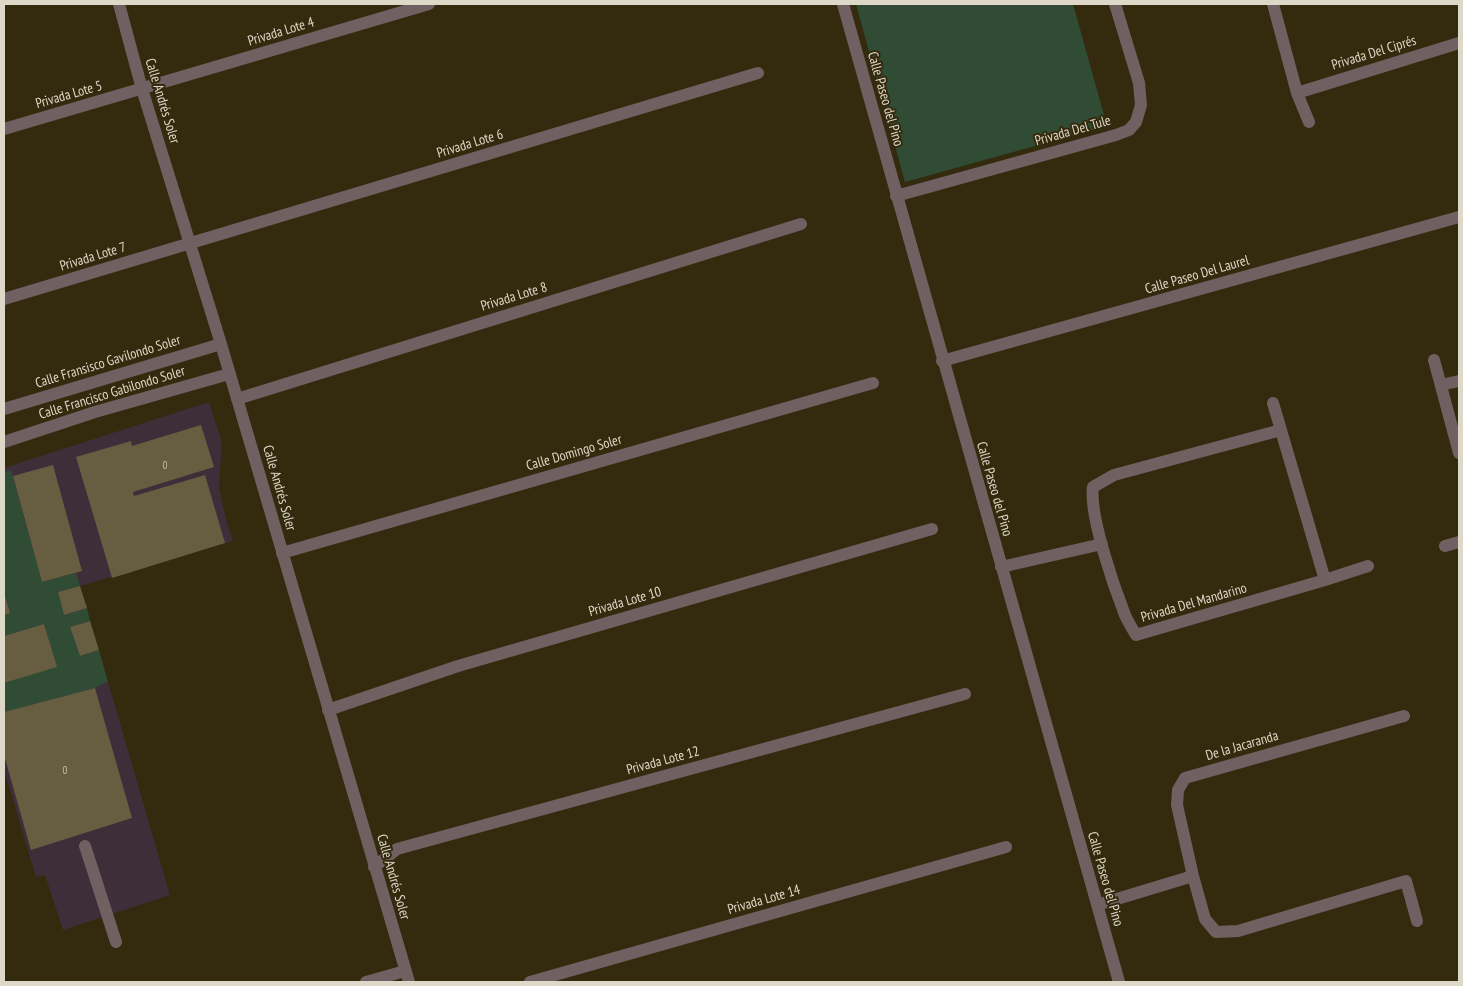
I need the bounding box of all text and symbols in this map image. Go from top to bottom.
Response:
street label: Privada Lote 4 [246,14,316,50]
street label: Privada Del Ciprés [1330,32,1418,74]
street label: Calle Paseo del Pino [863,50,907,148]
street label: Calle Andrés Soler [141,56,183,146]
street label: Privada Lote 5 [34,77,104,113]
street label: Privada Del Tule [1033,112,1113,150]
street label: Privada Lote 6 [435,126,505,162]
street label: Privada Lote 7 [58,239,128,275]
street label: Calle Paseo Del Laurel [1143,252,1251,298]
street label: Privada Lote 8 [479,279,549,315]
street label: Calle Fransisco Gavilondo Soler [33,332,183,392]
street label: Calle Francisco Gabilondo Soler [37,363,187,423]
street label: Calle Domingo Soler [524,431,624,475]
street label: Calle Paseo del Pino [972,440,1016,538]
street label: Calle Andrés Soler [259,443,299,533]
house number: 0 [163,459,167,473]
street label: Privada Del Mandarino [1139,580,1249,626]
street label: Privada Lote 10 [587,584,663,620]
street label: De la Jacaranda [1204,728,1280,764]
street label: Privada Lote 12 [625,743,701,779]
house number: 0 [63,764,67,778]
street label: Calle Paseo del Pino [1083,830,1127,928]
street label: Calle Andrés Soler [373,832,413,922]
street label: Privada Lote 14 [726,882,802,918]

